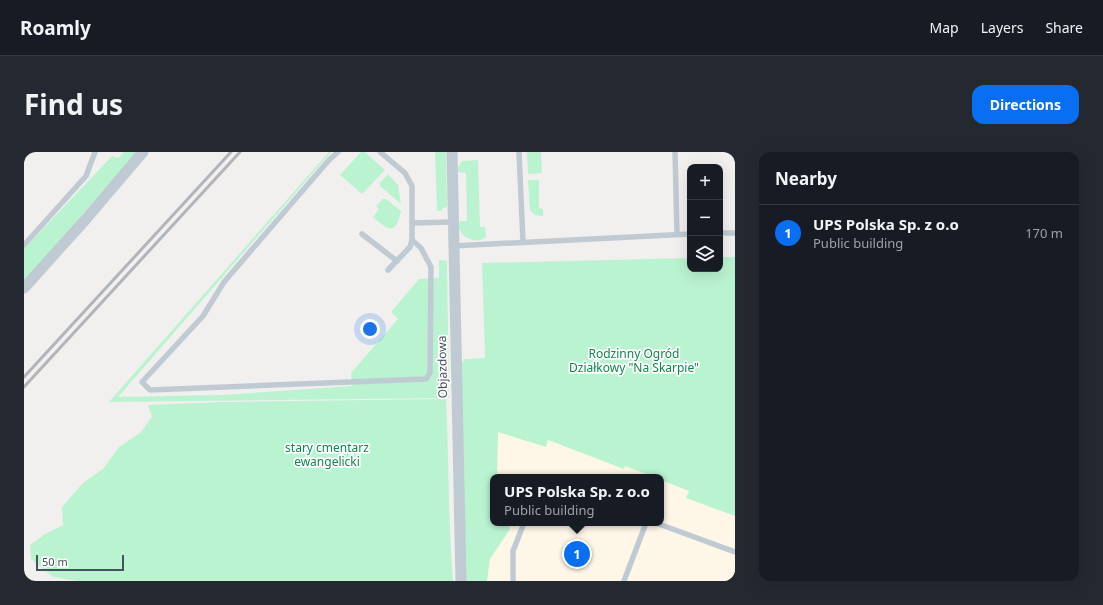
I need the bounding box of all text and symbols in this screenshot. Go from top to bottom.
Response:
text: Roamly [20,15,91,41]
text: Map [930,18,959,37]
text: Layers [981,18,1023,37]
text: Share [1045,18,1083,37]
text: Find us [24,85,123,123]
button: Directions [972,85,1079,124]
map controls [687,164,723,272]
button: + [687,164,723,200]
text: Nearby [775,167,837,190]
button: − [687,200,723,236]
text: UPS Polska Sp. z o.o [813,214,959,234]
text: 1 [784,224,792,242]
text: 170 m [1025,224,1063,242]
text: Public building [813,234,903,252]
button: layers [687,236,723,272]
your location [360,319,380,339]
street label: Objazdowa [433,335,451,399]
park label: Rodzinny Ogród Działkowy "Na Skarpie" [569,345,699,376]
park label: stary cmentarz ewangelicki [285,439,369,470]
popup [490,474,664,526]
text: UPS Polska Sp. z o.o [504,481,650,501]
text: Public building [504,501,594,519]
pin: 1 [564,539,590,569]
scale bar [36,553,124,572]
text: 50 m [42,554,68,569]

